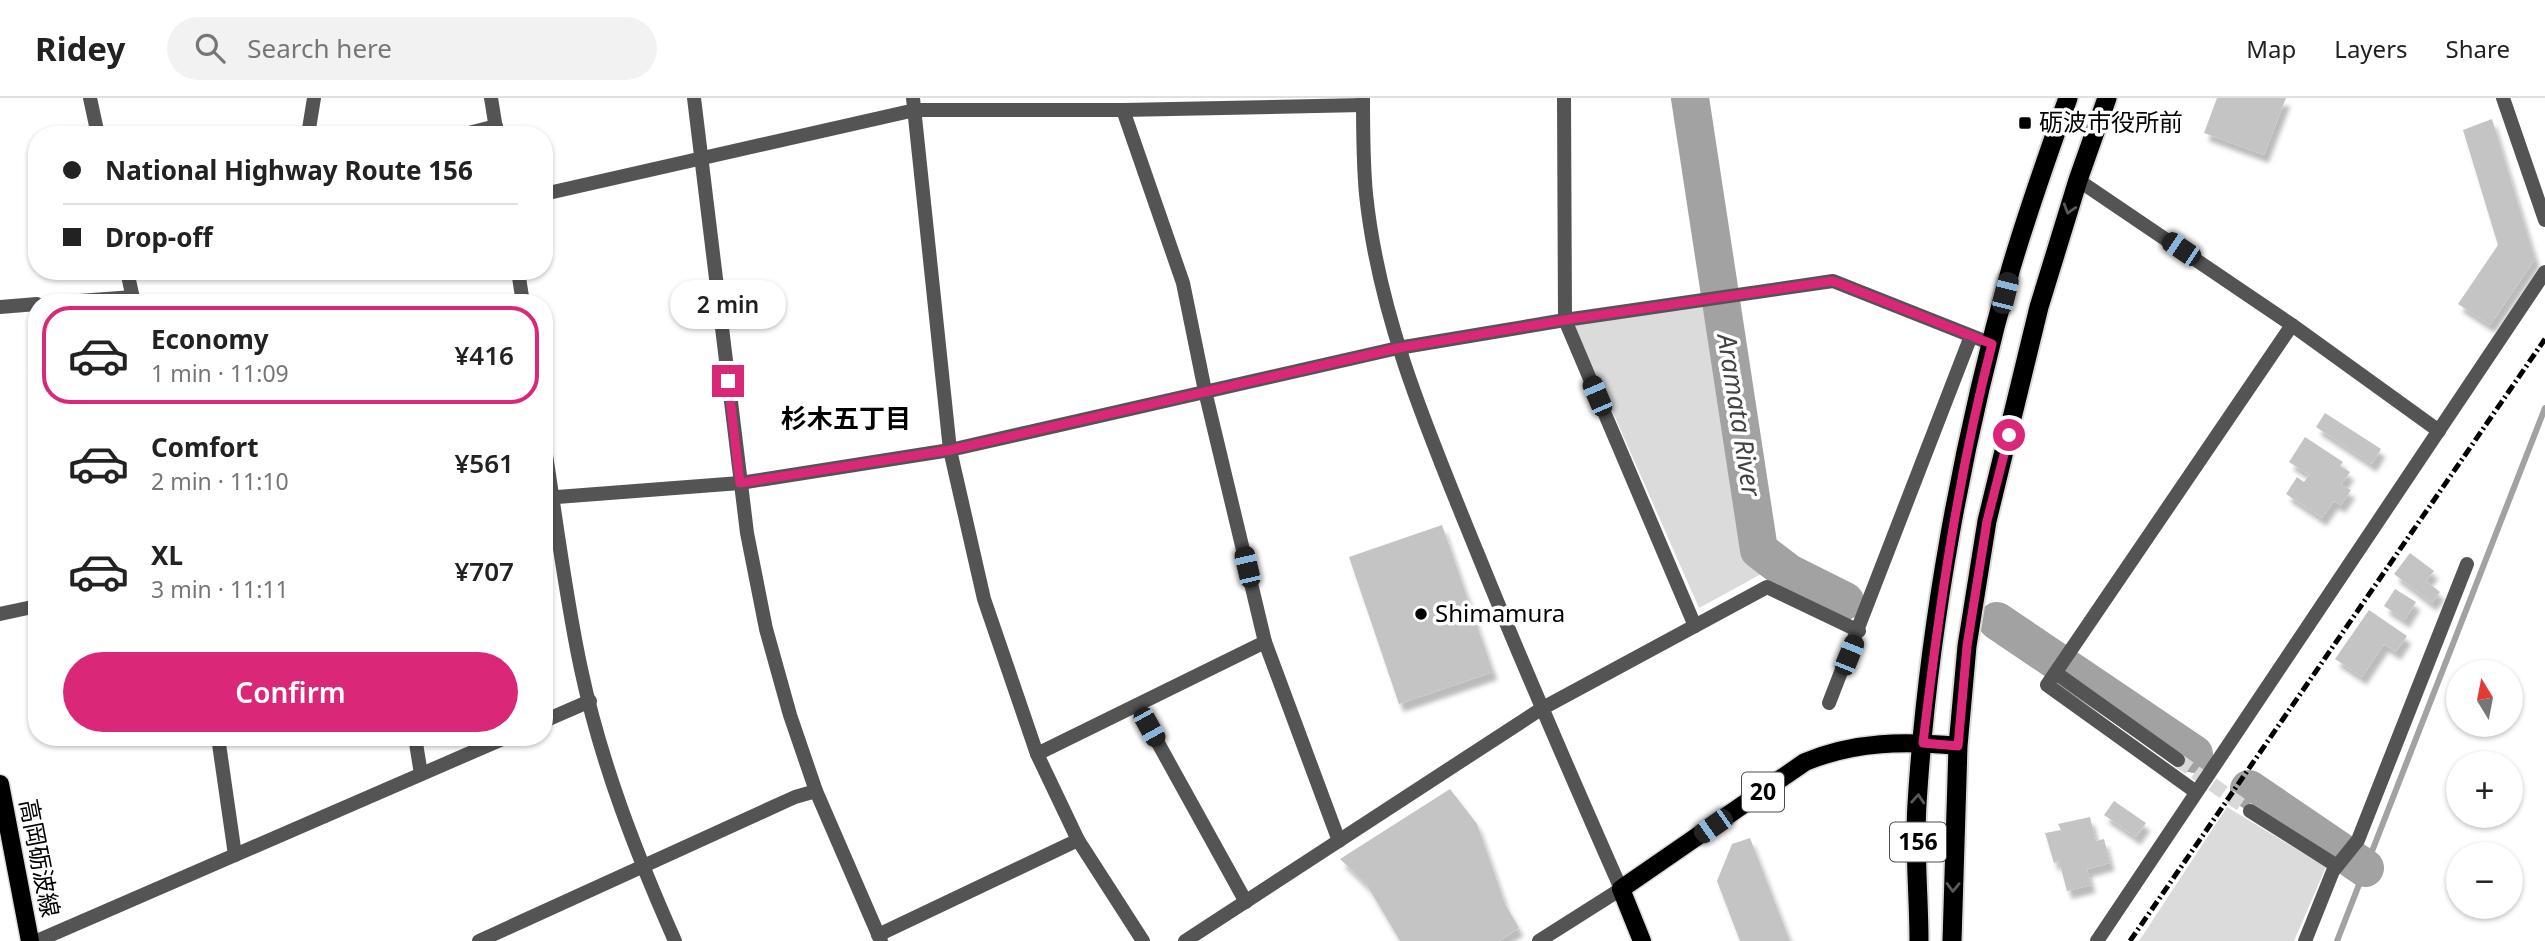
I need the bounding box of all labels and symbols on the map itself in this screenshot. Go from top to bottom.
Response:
place label: 砺波市役所前 [2039,105,2183,138]
marker: 砺波市役所前 [2017,115,2033,131]
one-way arrow [2063,202,2077,215]
car [2158,229,2205,269]
car [1990,270,2021,316]
callout: 2 min [670,280,786,328]
water label: Aramata River [1709,329,1771,500]
route end [712,365,744,397]
car [1580,373,1615,419]
district label: 杉木五丁目 [781,400,911,436]
route start [1993,419,2025,451]
car [1233,544,1262,590]
place label: Shimamura [1435,596,1565,629]
marker: Shimamura [1413,606,1429,622]
car [1832,632,1867,678]
north arrow [2446,660,2524,737]
car [1130,704,1169,750]
road number: 20 [1742,772,1784,812]
one-way arrow [1910,794,1925,805]
street label: 高岡砺波線 [13,796,68,920]
car [1690,805,1737,847]
road number: 156 [1890,822,1946,862]
one-way arrow [1945,883,1961,893]

